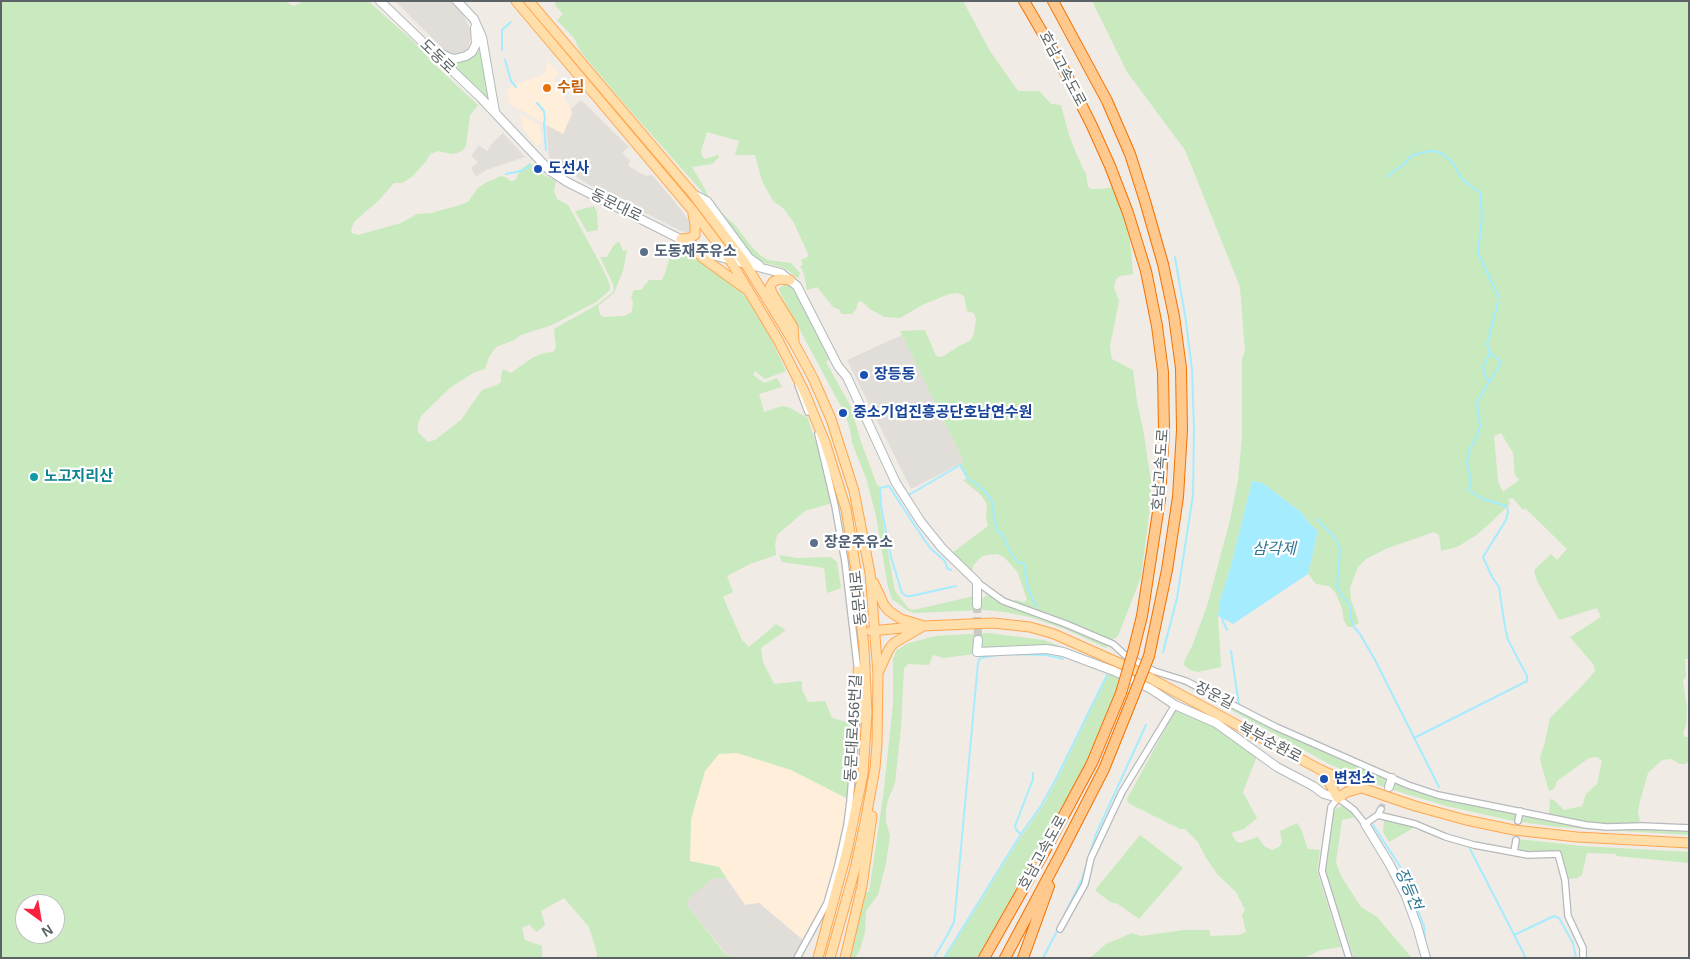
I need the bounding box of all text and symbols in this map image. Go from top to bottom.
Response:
street label: 호남고속도로 [1035,28,1089,110]
street label: 도동로 [416,36,458,78]
place label: 수림 [557,79,585,97]
marker: 수림 [541,82,553,94]
place label: 도선사 [548,160,589,178]
marker: 도선사 [532,163,544,175]
street label: 동문대로 [587,186,645,226]
place label: 도동재주유소 [654,243,737,261]
marker: 도동재주유소 [638,246,650,258]
place label: 장등동 [874,366,915,384]
marker: 장등동 [858,369,870,381]
place label: 중소기업진흥공단호남연수원 [853,404,1032,422]
marker: 중소기업진흥공단호남연수원 [837,407,849,419]
street label: 호남고속도로 [1149,428,1173,512]
place label: 노고지리산 [44,468,113,486]
marker: 노고지리산 [28,471,40,483]
place label: 장운주유소 [824,534,893,552]
marker: 장운주유소 [808,537,820,549]
water label: 삼각제 [1252,540,1296,560]
street label: 동문대로 [847,570,871,626]
street label: 동문대로456번길 [842,674,866,782]
street label: 장운길 [1191,679,1237,713]
street label: 북부순환로 [1235,719,1305,767]
place label: 변전소 [1334,770,1375,788]
marker: 변전소 [1318,773,1330,785]
street label: 호남고속도로 [1015,812,1071,894]
water label: 장등천 [1391,865,1425,913]
north arrow [15,894,65,944]
text: N [39,921,56,940]

